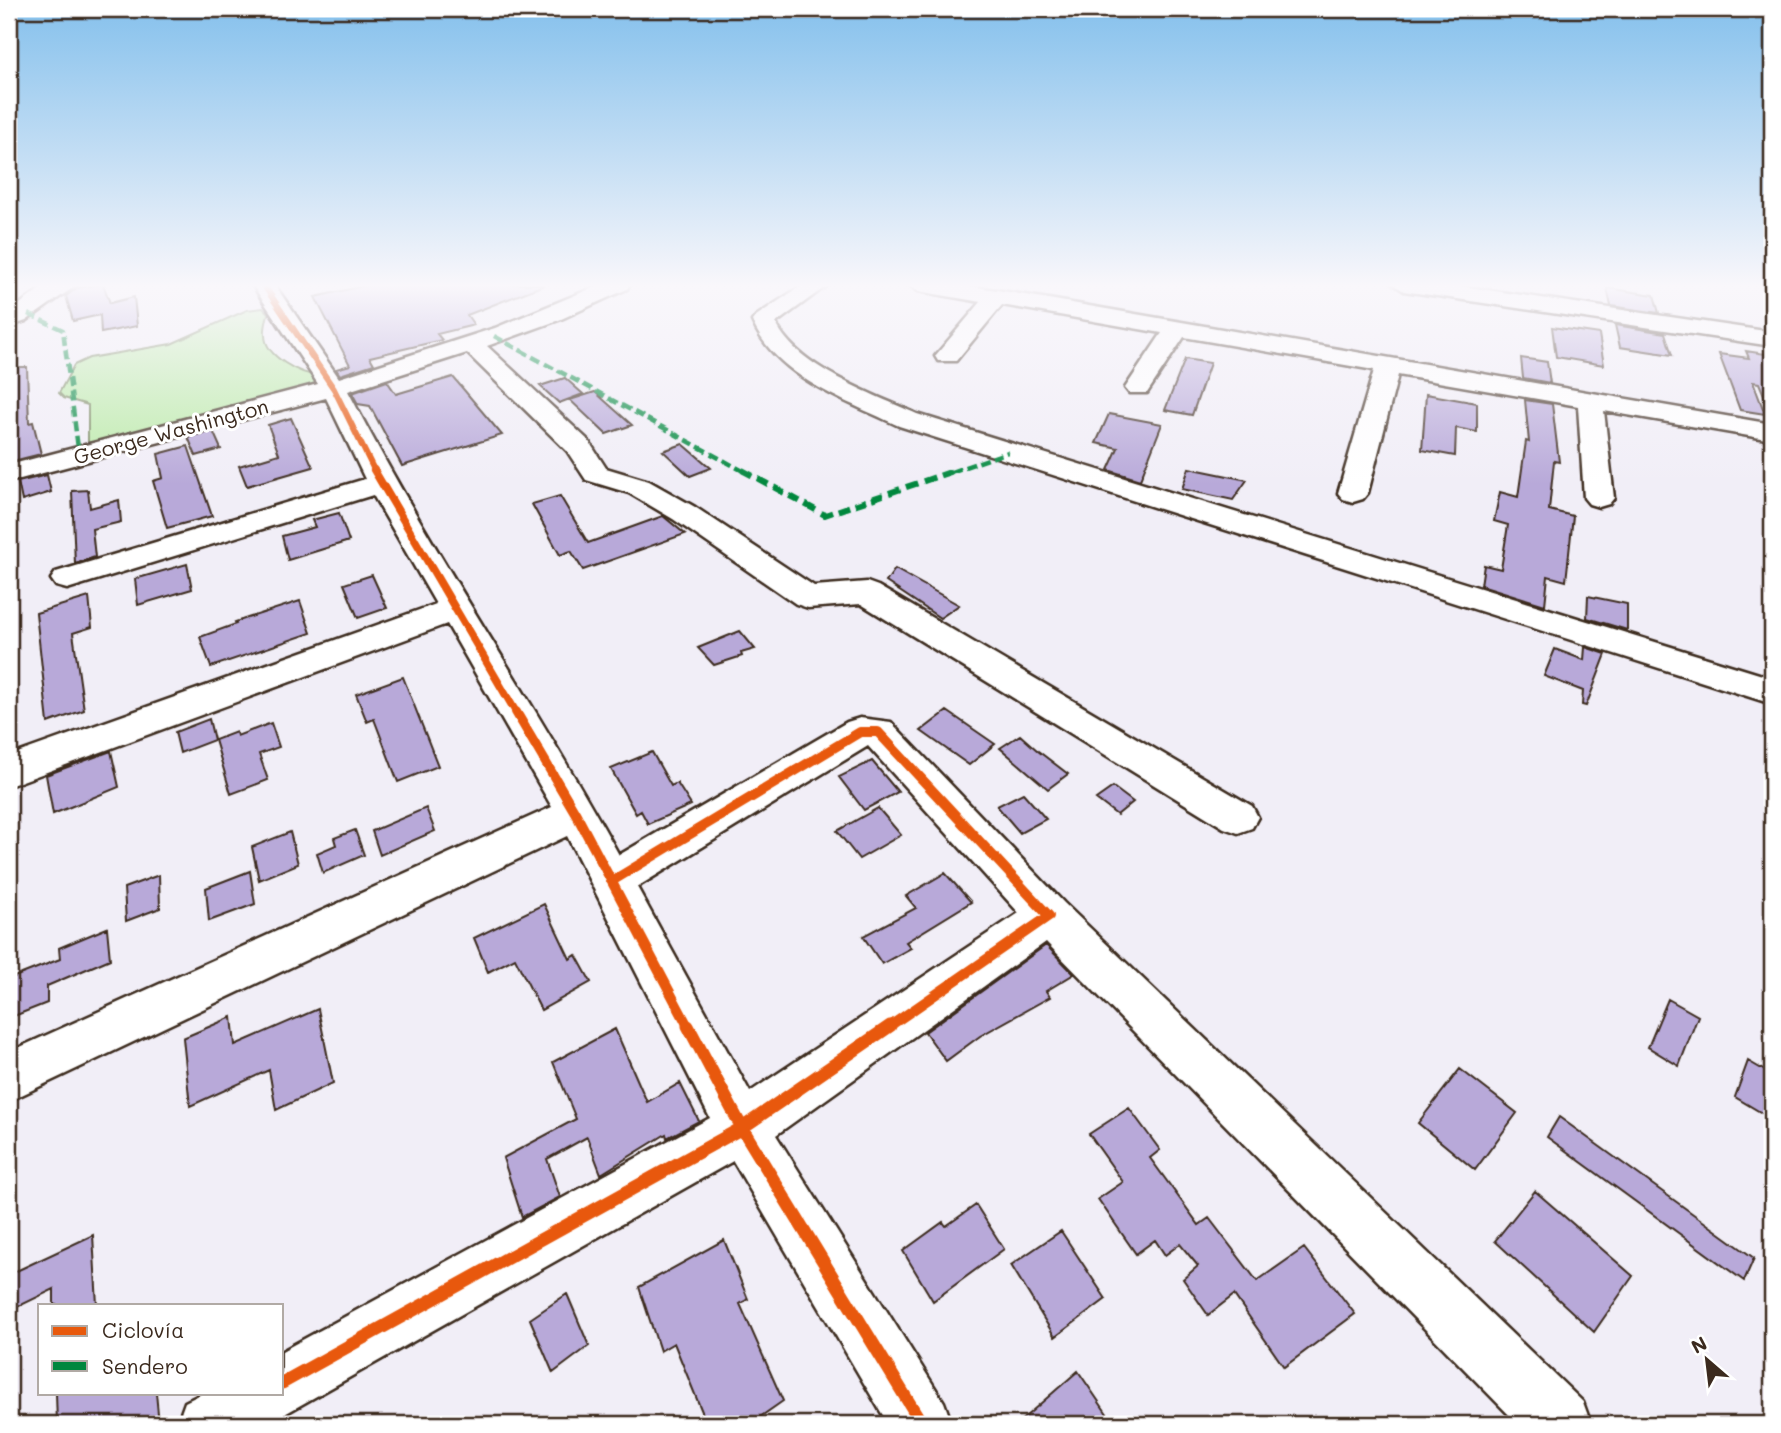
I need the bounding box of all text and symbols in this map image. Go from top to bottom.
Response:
street label: George Washington [70,392,271,470]
legend [38,1304,284,1394]
text: Ciclovía [102,1316,184,1343]
north arrow [1672,1324,1742,1394]
text: N [1687,1330,1711,1359]
text: Sendero [102,1352,188,1379]

